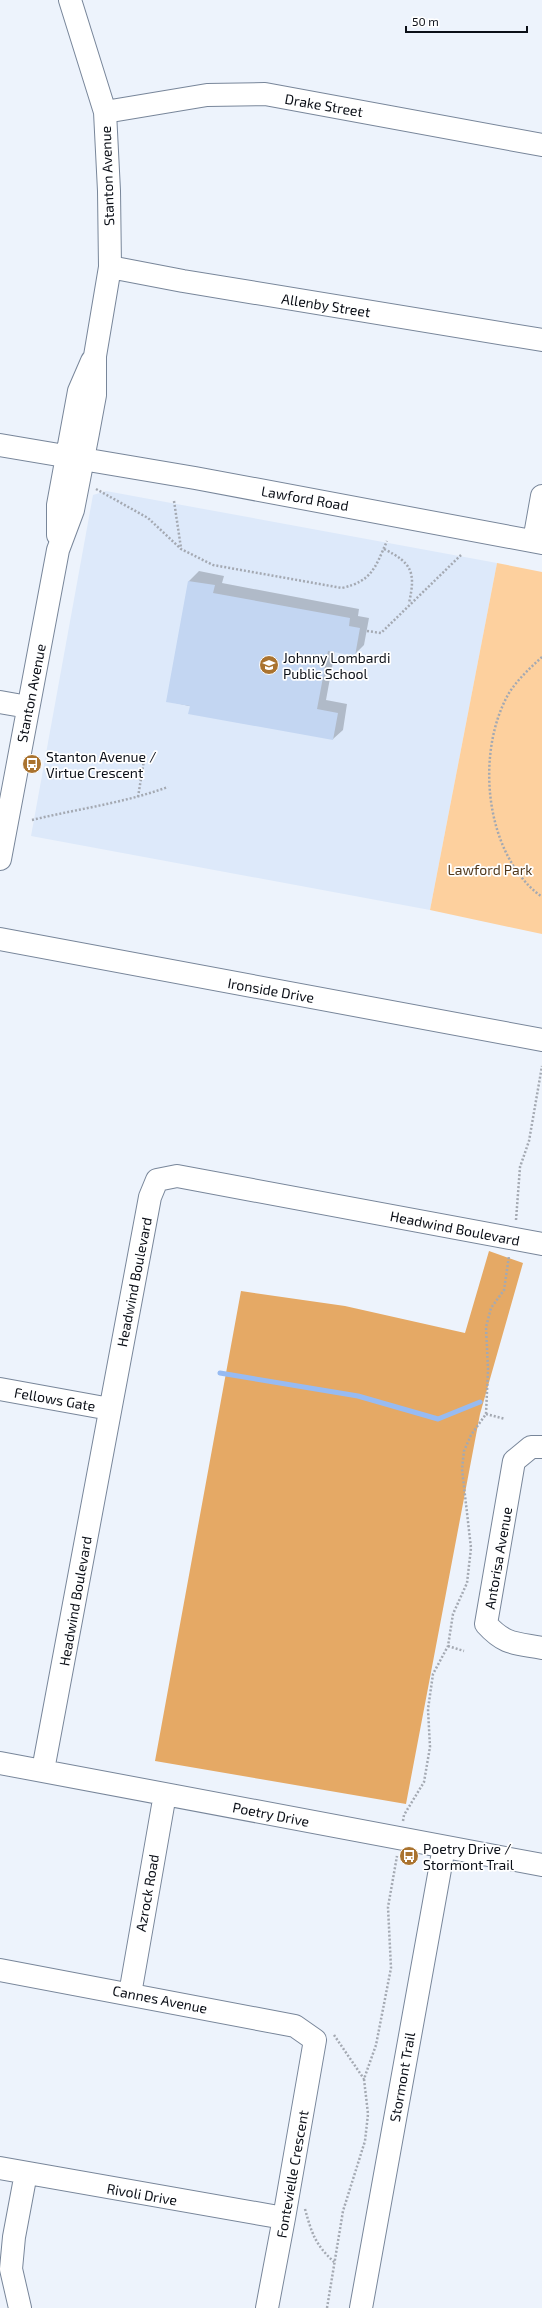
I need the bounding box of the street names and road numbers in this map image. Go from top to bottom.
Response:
street label: Drake Street [284,90,364,120]
street label: Stanton Avenue [97,126,117,226]
street label: Allenby Street [280,290,372,320]
street label: Lawford Road [260,482,350,514]
street label: Stanton Avenue [13,642,49,744]
street label: Ironside Drive [226,974,316,1006]
street label: Headwind Boulevard [389,1207,521,1249]
street label: Headwind Boulevard [113,1216,155,1348]
street label: Fellows Gate [13,1383,97,1415]
street label: Antorisa Avenue [481,1505,515,1611]
street label: Headwind Boulevard [55,1535,95,1667]
street label: Poetry Drive [231,1798,311,1830]
street label: Azrock Road [132,1853,162,1933]
street label: Cannes Avenue [111,1981,209,2017]
street label: Stormont Trail [386,2030,418,2123]
street label: Fontevielle Crescent [272,2109,312,2239]
street label: Rivoli Drive [105,2179,179,2209]

